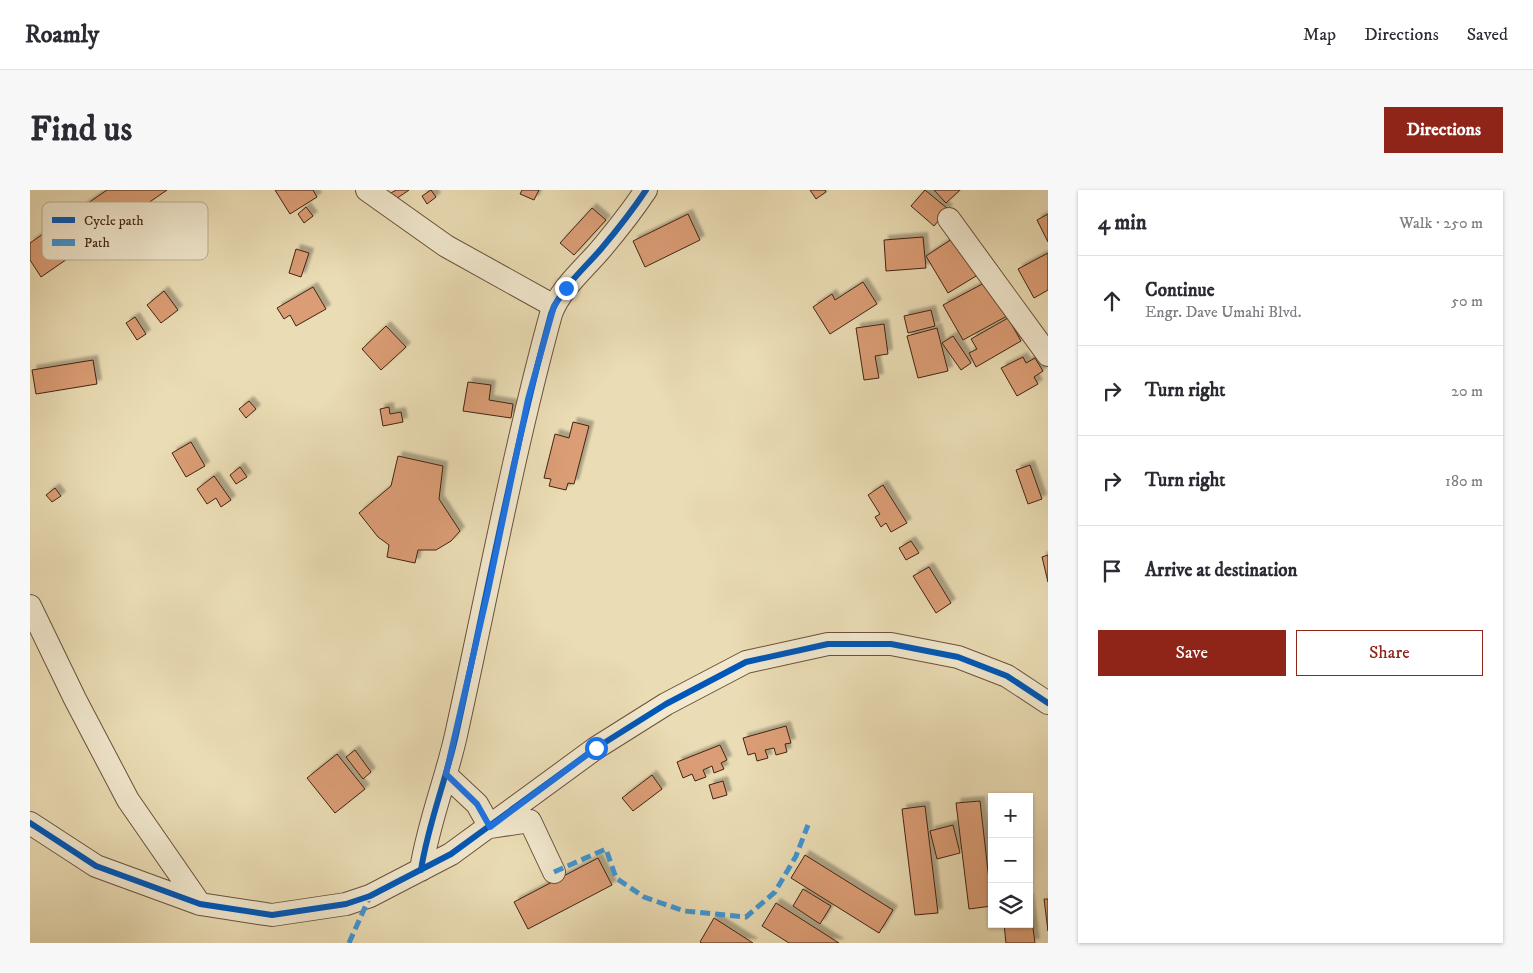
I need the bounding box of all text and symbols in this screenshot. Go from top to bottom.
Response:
text: Roamly [25,20,99,50]
text: Map [1303,24,1336,46]
text: Directions [1364,24,1439,46]
text: Saved [1467,24,1508,46]
button: Directions [1384,107,1503,153]
text: Find us [30,108,132,152]
legend [42,202,208,260]
text: 4 min [1098,210,1147,236]
text: Cycle path [84,212,144,230]
text: Walk · 250 m [1399,213,1483,233]
text: Path [84,234,111,252]
route end [555,277,578,300]
text: Continue [1145,279,1215,302]
icon: ahead [1098,287,1126,315]
text: 50 m [1451,291,1483,311]
text: Engr. Dave Umahi Blvd. [1145,302,1302,322]
icon: right [1098,377,1126,405]
text: Turn right [1145,379,1225,402]
text: 20 m [1451,381,1483,401]
icon: right [1098,467,1126,495]
text: Turn right [1145,469,1225,492]
text: 180 m [1445,471,1483,491]
icon: arrive [1098,557,1126,585]
text: Arrive at destination [1145,559,1297,582]
button: Save [1098,630,1286,676]
button: Share [1296,630,1483,676]
route start [585,737,608,760]
map controls [988,793,1033,928]
button: + [988,793,1033,838]
button: − [988,838,1033,883]
button: layers [988,883,1033,928]

